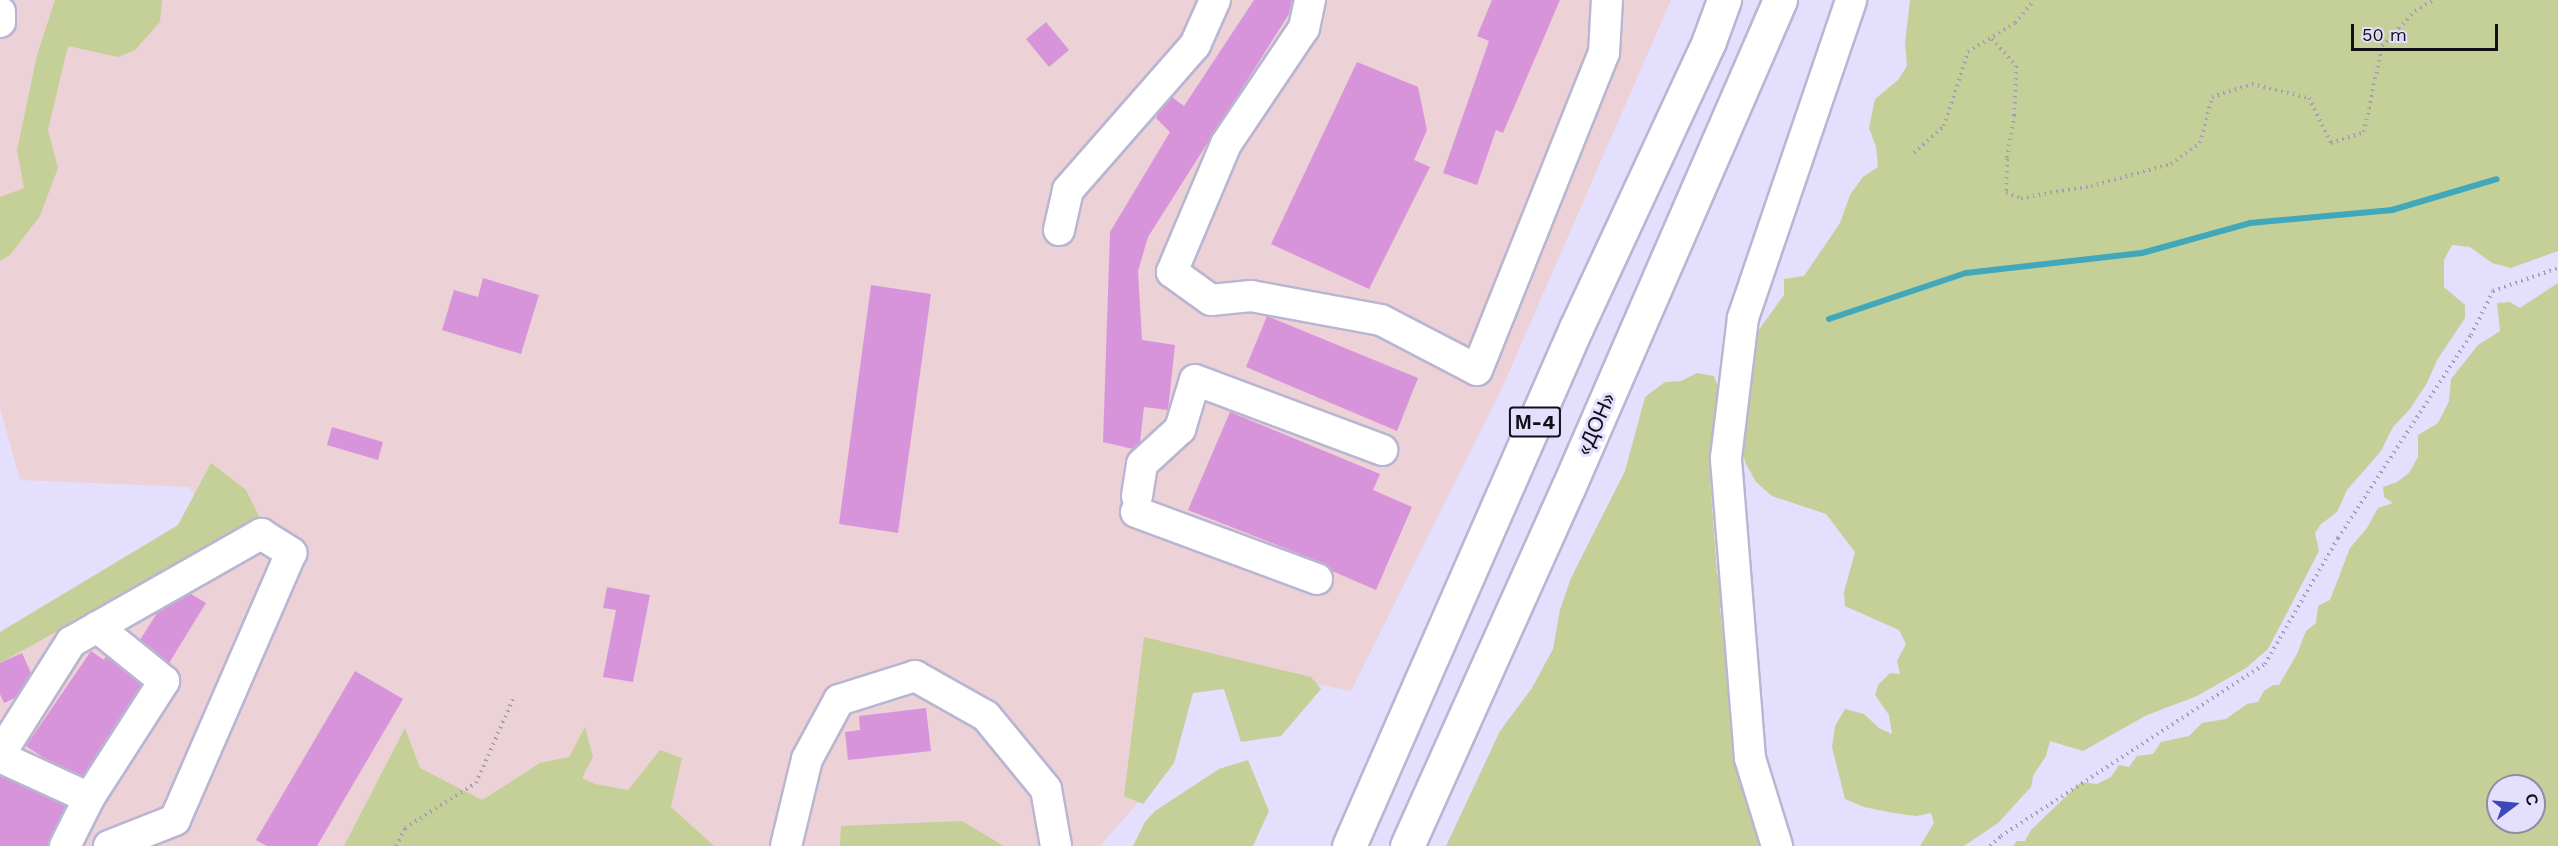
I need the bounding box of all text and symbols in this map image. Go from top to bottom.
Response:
scale bar [2354,12,2501,50]
text: 50 m [2362,24,2407,45]
street label: «ДОН» [1571,389,1621,459]
road number: М-4 [1508,405,1562,439]
north arrow [2486,774,2546,834]
text: С [2521,791,2543,808]

